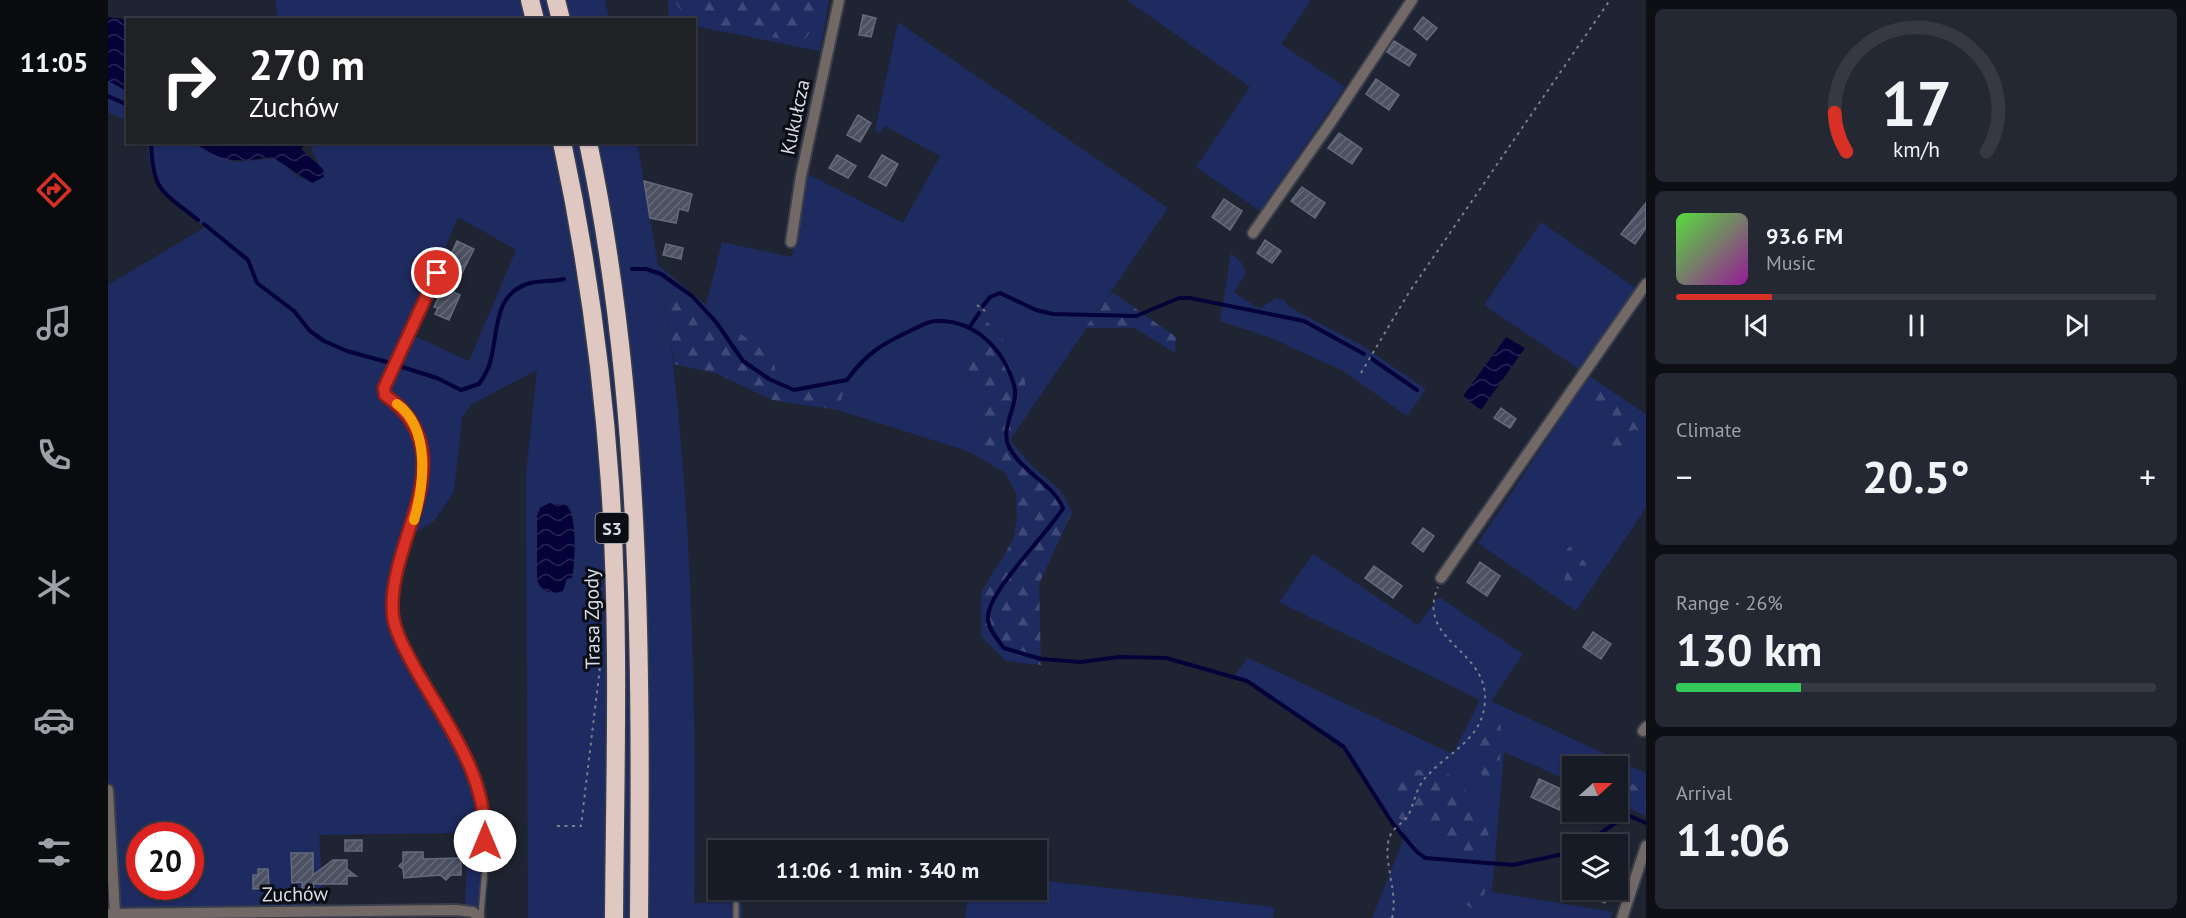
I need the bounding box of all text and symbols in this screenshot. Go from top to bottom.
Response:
text: 270 m [249,37,365,92]
icon: right [150,42,228,120]
text: 11:05 [20,45,88,79]
text: 17 [1881,63,1951,144]
street label: Kukułcza [774,77,816,157]
text: Zuchów [249,90,339,124]
text: km/h [1892,136,1939,164]
icon: directions [33,169,75,211]
text: 93.6 FM [1766,222,1843,250]
pin [411,247,462,298]
text: Music [1766,250,1815,276]
icon: arrive [420,256,453,289]
icon: music [33,302,75,344]
icon: previous [1740,309,1773,342]
icon: pause [1900,309,1933,342]
icon: next [2060,309,2093,342]
text: Climate [1676,417,1742,443]
icon: phone [33,434,75,476]
text: 20.5° [1862,447,1970,505]
text: − [1676,455,1693,498]
text: + [2139,455,2156,498]
road number: S3 [596,513,628,543]
icon: climate [33,566,75,608]
street label: Trasa Zgody [578,568,606,669]
text: Range · 26% [1676,590,1783,616]
text: 130 km [1676,620,1822,678]
icon: car [33,699,75,741]
north arrow [1562,756,1628,822]
map controls [1562,756,1628,900]
text: Arrival [1676,780,1732,806]
position arrow [453,809,517,873]
text: 11:06 [1676,810,1790,868]
speed limit sign: 20 [126,822,204,900]
icon: filters [33,831,75,873]
button: layers [1562,834,1628,900]
text: 11:06 · 1 min · 340 m [776,856,979,884]
street label: Zuchów [262,880,329,908]

